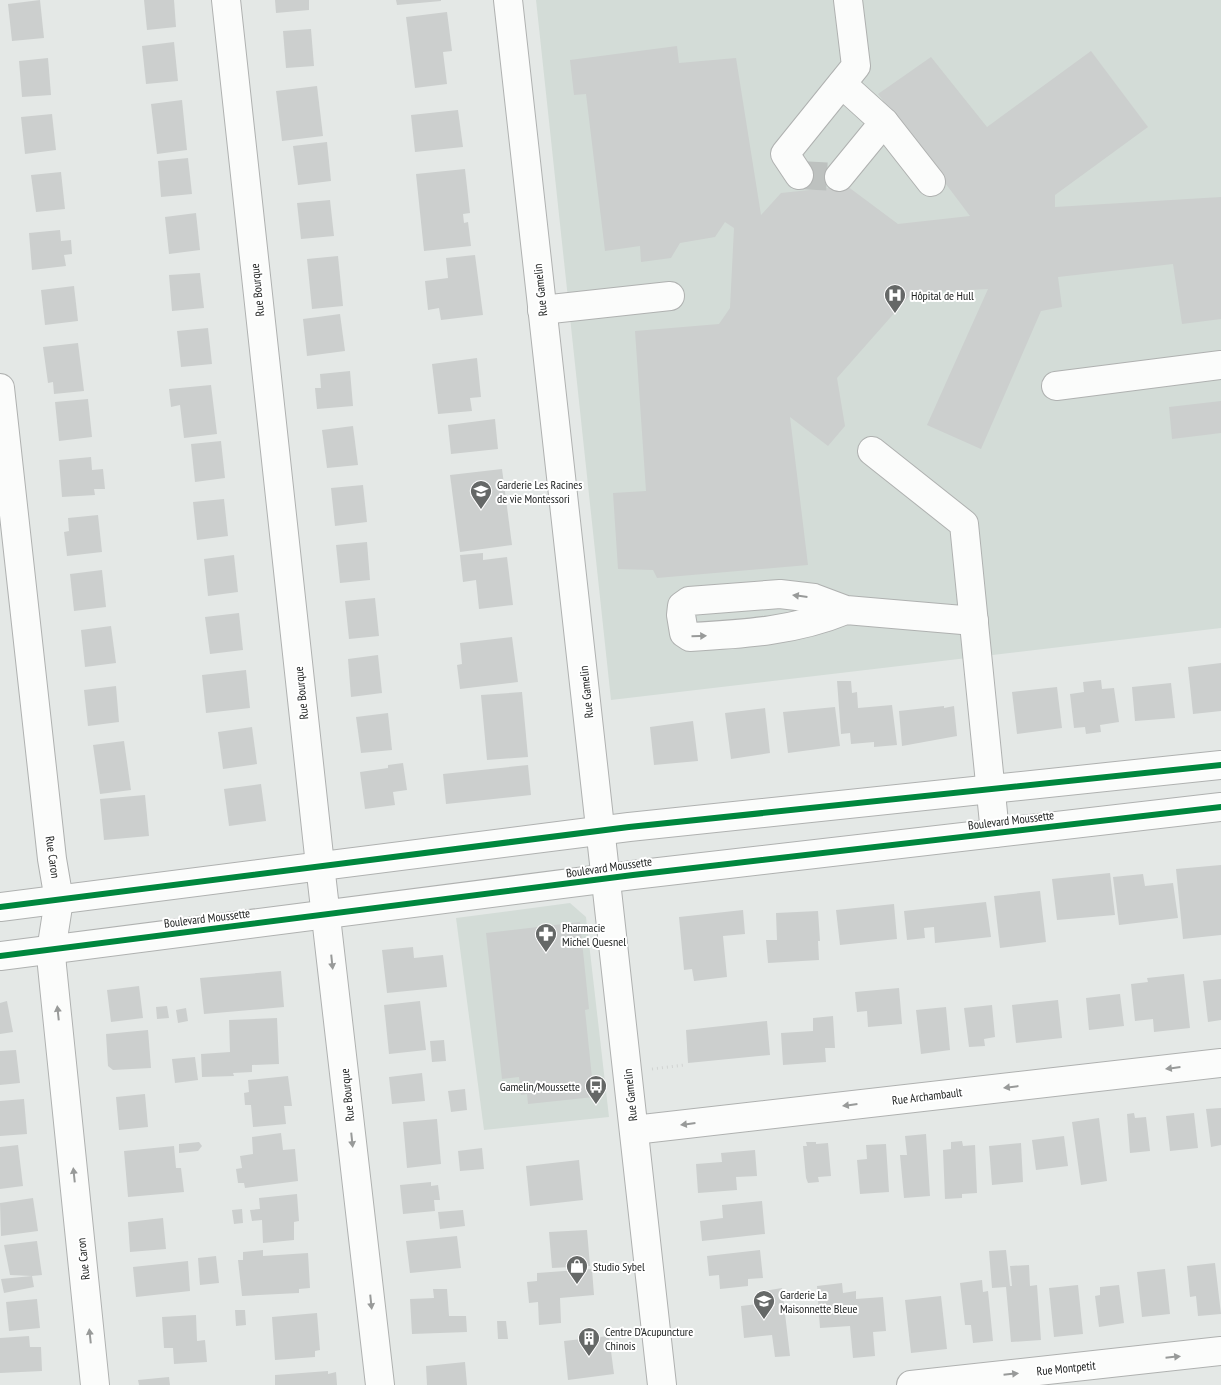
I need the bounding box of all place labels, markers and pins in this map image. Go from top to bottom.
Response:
hospital icon: Hôpital de Hull [883,283,907,314]
place label: Hôpital de Hull [911,288,974,303]
place label: Garderie Les Racines de vie Montessori [497,477,582,506]
school or university icon: Garderie Les Racines de vie Montessori [469,479,493,510]
place label: Pharmacie Michel Quesnel [562,920,626,949]
pharmacy icon: Pharmacie Michel Quesnel [534,922,558,953]
bus stop icon: Gamelin/Moussette [584,1074,608,1105]
place label: Gamelin/Moussette [500,1079,580,1094]
shop icon: Studio Sybel [565,1254,589,1285]
place label: Studio Sybel [593,1259,645,1274]
place label: Garderie La Maisonnette Bleue [780,1287,857,1316]
school or university icon: Garderie La Maisonnette Bleue [752,1289,776,1320]
place label: Centre D'Acupuncture Chinois [605,1324,693,1353]
building icon: Centre D'Acupuncture Chinois [577,1326,601,1357]

